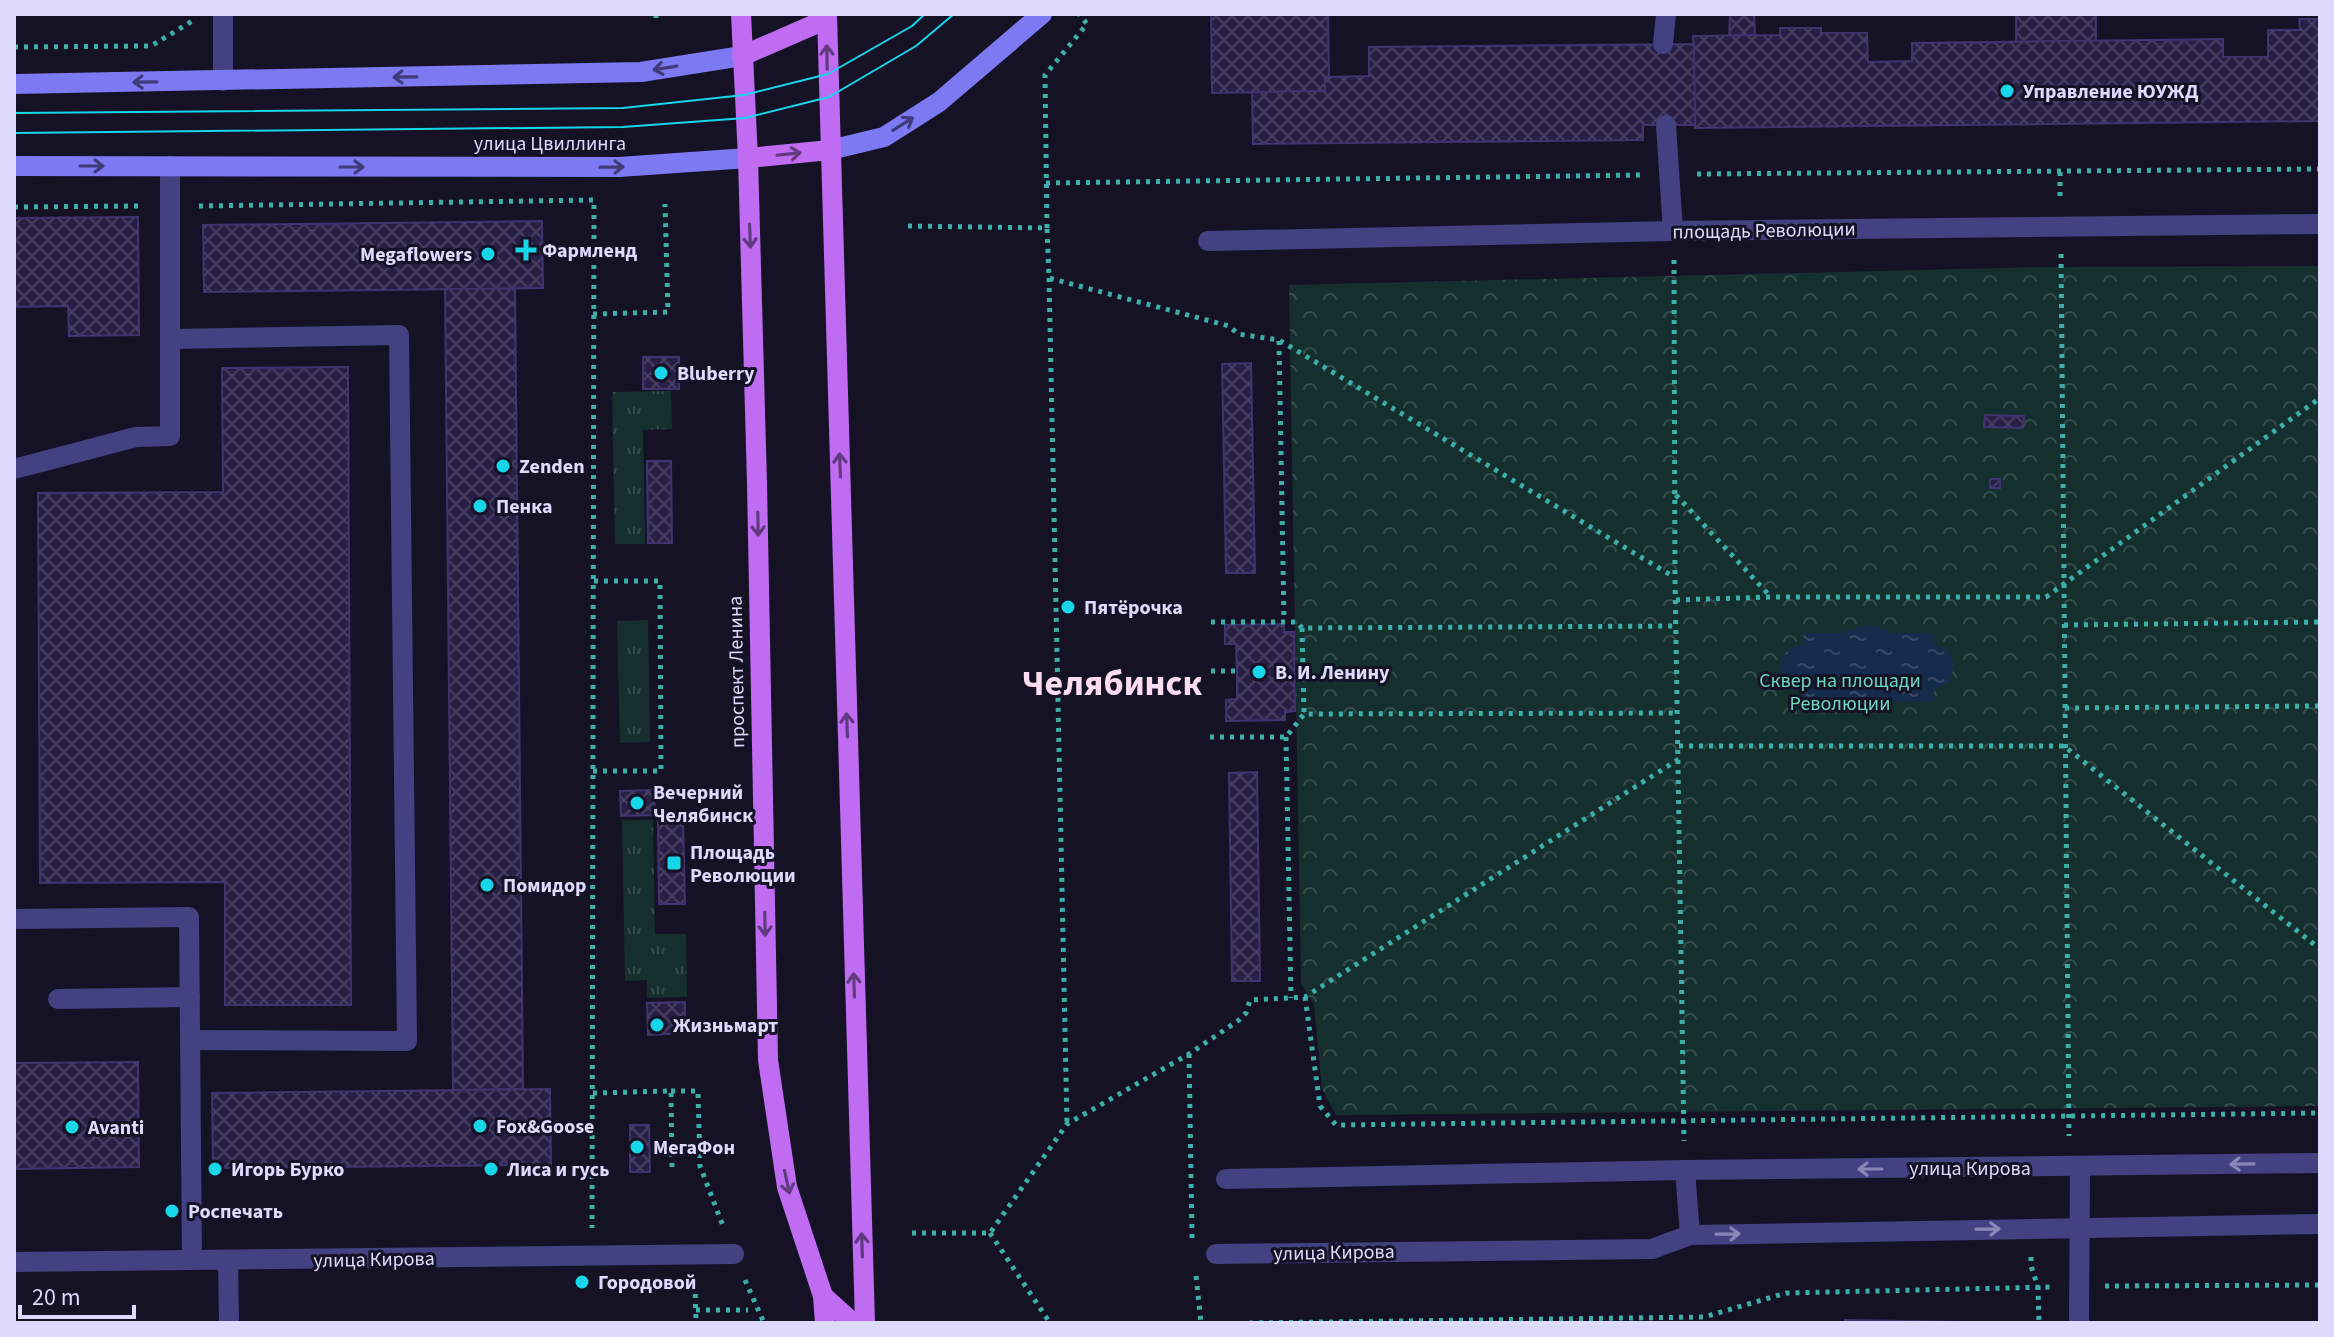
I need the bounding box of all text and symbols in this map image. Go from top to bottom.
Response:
one-way arrow [820,44,835,71]
one-way arrow [652,62,678,77]
one-way arrow [392,70,419,85]
one-way arrow [132,74,159,90]
place label: Управление ЮУЖД [2023,78,2199,106]
marker: Управление ЮУЖД [1998,82,2016,100]
one-way arrow [891,116,914,132]
street label: улица Цвиллинга [474,130,626,158]
one-way arrow [775,146,802,161]
one-way arrow [78,158,105,174]
one-way arrow [338,159,365,175]
one-way arrow [598,159,625,175]
street label: площадь Революции [1672,215,1856,247]
one-way arrow [743,222,758,249]
place label: Фармленд [542,237,638,265]
place label: Megaflowers [360,241,472,269]
marker: Фармленд [517,241,535,259]
marker: Megaflowers [479,245,497,263]
place label: Bluberry [677,360,755,388]
marker: Bluberry [652,364,670,382]
one-way arrow [832,452,847,479]
place label: Zenden [519,453,585,481]
marker: Zenden [494,457,512,475]
place label: Пенка [496,493,553,521]
marker: Пенка [471,497,489,515]
one-way arrow [750,510,765,537]
place label: Пятёрочка [1084,594,1183,622]
street label: проспект Ленина [722,596,752,748]
marker: Пятёрочка [1059,598,1077,616]
district label: Челябинск [1022,658,1202,709]
place label: В. И. Ленину [1275,659,1390,687]
marker: В. И. Ленину [1250,663,1268,681]
park label: Сквер на площади Революции [1759,667,1921,718]
one-way arrow [840,712,855,739]
place label: Вечерний Челябинск [653,779,753,830]
marker: Вечерний Челябинск [628,794,646,812]
place label: Площадь Революции [690,839,796,890]
marker: Площадь Революции [665,854,683,872]
place label: Помидор [503,872,586,900]
marker: Помидор [478,876,496,894]
one-way arrow [758,910,773,937]
one-way arrow [847,972,862,999]
place label: Жизньмарт [673,1012,778,1040]
marker: Жизньмарт [648,1016,666,1034]
place label: Fox&Goose [496,1113,594,1141]
place label: Avanti [87,1114,144,1142]
marker: Fox&Goose [471,1117,489,1135]
marker: Avanti [63,1118,81,1136]
place label: МегаФон [653,1134,735,1162]
marker: МегаФон [628,1138,646,1156]
street label: улица Кирова [1909,1155,2031,1183]
place label: Игорь Бурко [231,1156,344,1184]
place label: Лиса и гусь [506,1156,610,1184]
one-way arrow [2229,1157,2256,1172]
marker: Игорь Бурко [206,1160,224,1178]
marker: Лиса и гусь [482,1160,500,1178]
one-way arrow [1857,1161,1884,1177]
one-way arrow [780,1169,795,1194]
place label: Роспечать [188,1198,283,1226]
marker: Роспечать [163,1202,181,1220]
one-way arrow [1974,1221,2001,1237]
one-way arrow [1714,1227,1741,1242]
one-way arrow [854,1232,869,1259]
street label: улица Кирова [1273,1238,1395,1268]
street label: улица Кирова [313,1245,435,1275]
scale bar [20,1269,134,1319]
place label: Городовой [598,1269,696,1297]
marker: Городовой [573,1273,591,1291]
text: 20 m [32,1280,81,1315]

